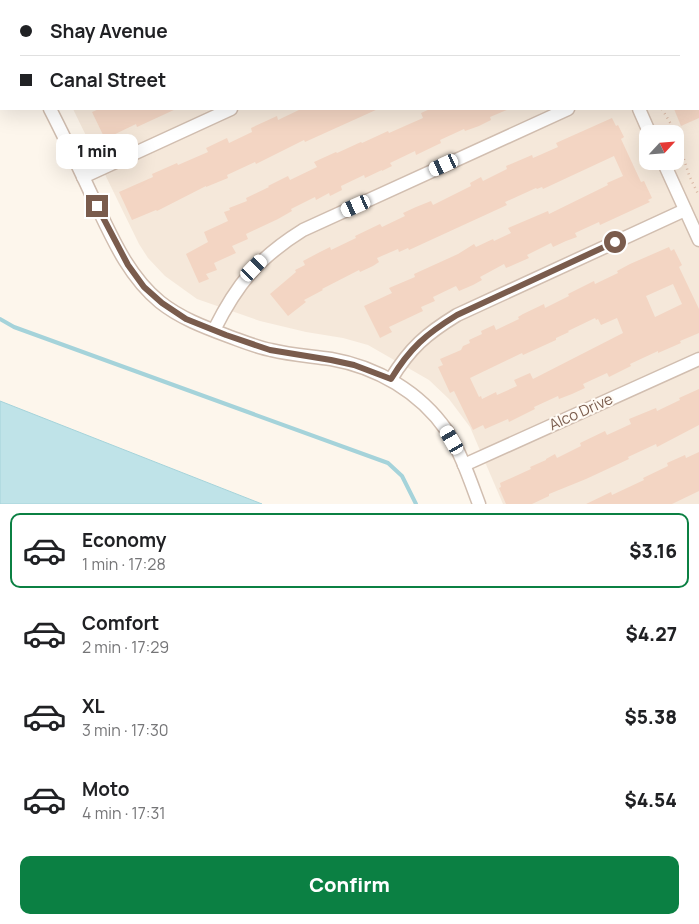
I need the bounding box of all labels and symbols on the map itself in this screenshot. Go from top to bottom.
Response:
north arrow [639,125,684,170]
callout: 1 min [56,134,138,168]
car [427,152,460,178]
car [339,193,372,219]
route end [86,195,108,217]
route start [604,231,626,253]
car [238,252,269,284]
street label: Alco Drive [545,388,616,435]
car [438,423,465,457]

